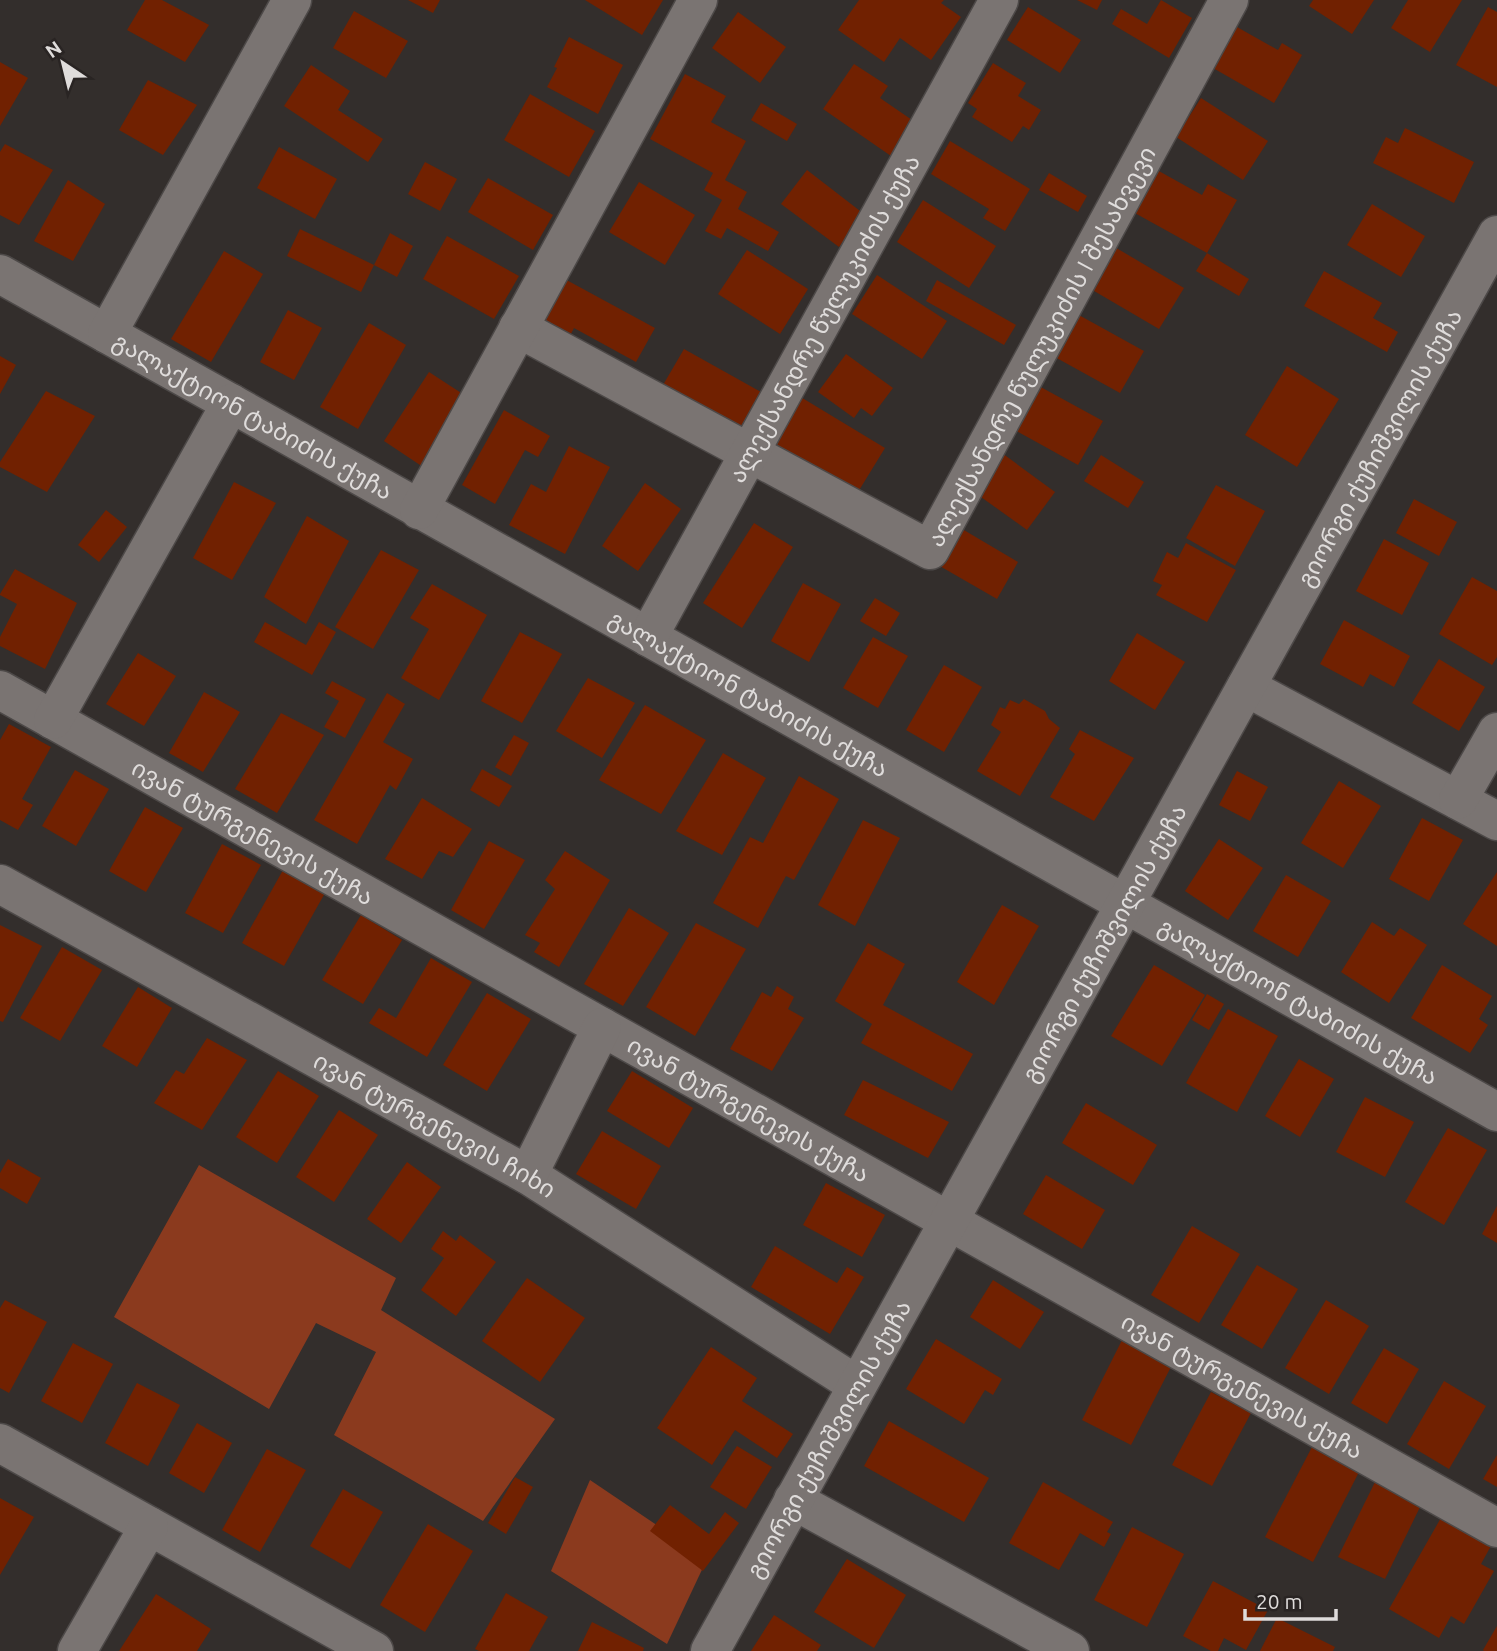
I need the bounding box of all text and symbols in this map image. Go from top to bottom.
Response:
north arrow [28,28,98,98]
text: N [41,36,65,62]
street label: ალექსანდრე წულუკიძის I შესახვევი [921,141,1160,551]
street label: ალექსანდრე წულუკიძის ქუჩა [722,149,925,487]
street label: გიორგი ქუჩიშვილის ქუჩა [1291,304,1467,591]
street label: გალაქტიონ ტაბიძის ქუჩა [108,327,397,505]
street label: გალაქტიონ ტაბიძის ქუჩა [604,604,893,782]
street label: ივან ტურგენევის ქუჩა [128,753,379,910]
street label: გიორგი ქუჩიშვილის ქუჩა [1016,800,1191,1087]
street label: გალაქტიონ ტაბიძის ქუჩა [1153,912,1443,1090]
street label: ივან ტურგენევის ქუჩა [623,1031,874,1187]
street label: ივან ტურგენევის ჩიხი [309,1046,561,1203]
street label: გიორგი ქუჩიშვილის ქუჩა [740,1295,916,1583]
street label: ივან ტურგენევის ქუჩა [1117,1307,1368,1464]
scale bar [1245,1578,1336,1622]
text: 20 m [1256,1589,1303,1613]

